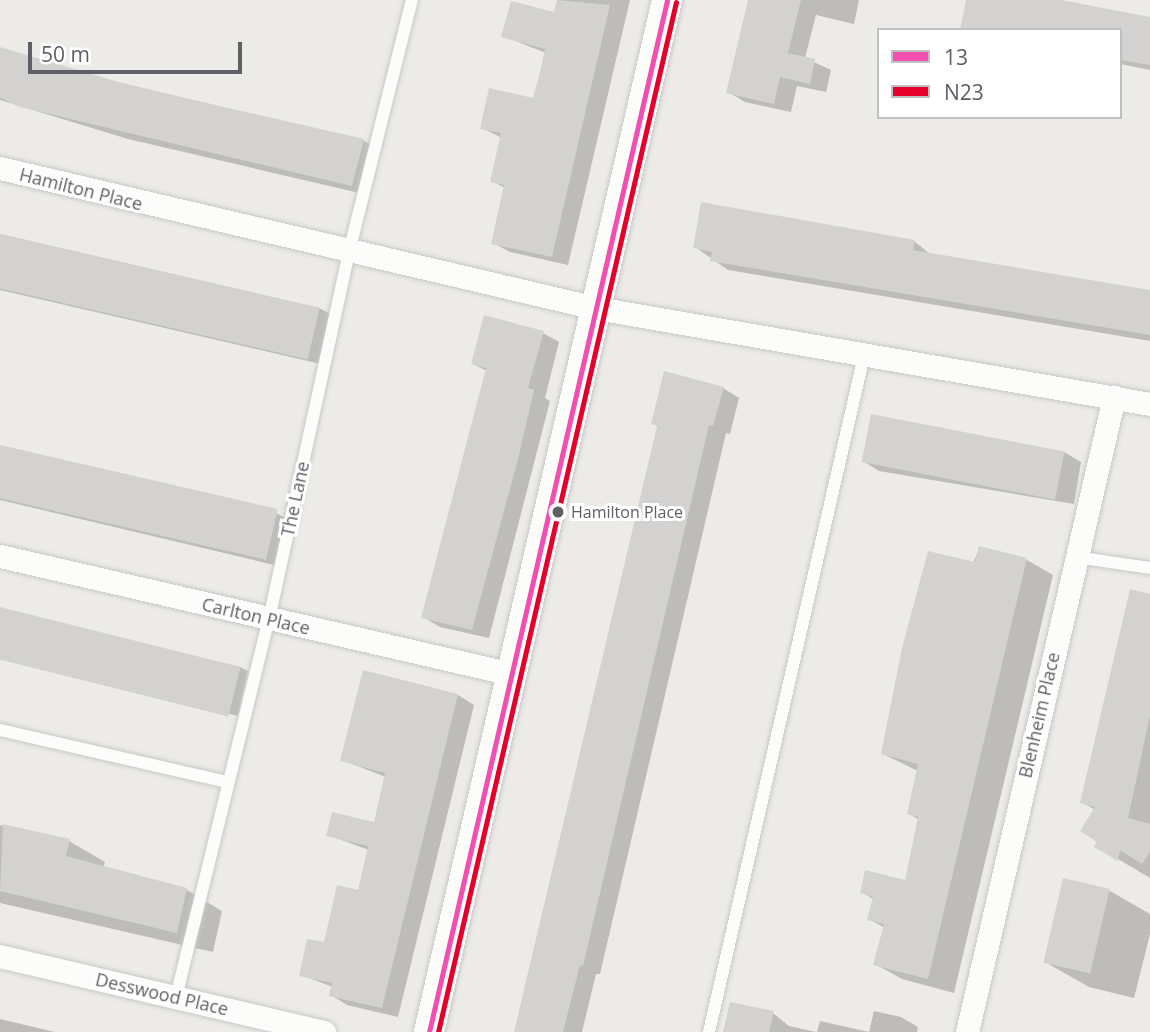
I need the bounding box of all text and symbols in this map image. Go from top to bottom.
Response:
scale bar [32,28,245,72]
legend [877,28,1122,119]
text: 50 m [41,40,90,68]
text: 13 [944,43,968,71]
text: N23 [944,78,984,106]
street label: Hamilton Place [17,163,145,215]
street label: The Lane [277,459,313,539]
place label: Hamilton Place [571,502,683,522]
marker: Hamilton Place [551,505,565,519]
street label: Carlton Place [200,593,312,639]
street label: Blenheim Place [1014,650,1064,780]
street label: Desswood Place [93,968,231,1020]

